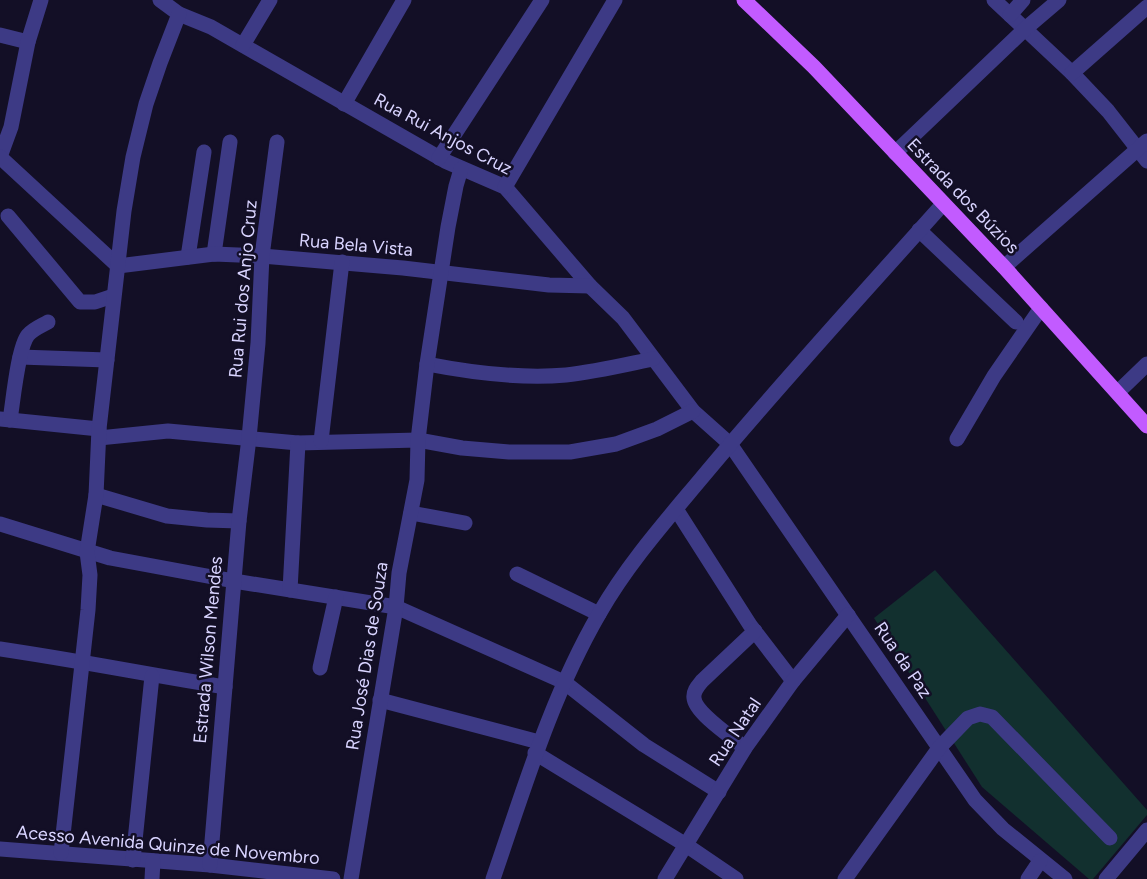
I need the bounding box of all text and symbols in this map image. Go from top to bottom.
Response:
street label: Rua Rui Anjos Cruz [370,88,516,180]
street label: Estrada dos Búzios [902,134,1024,258]
street label: Rua Rui dos Anjo Cruz [224,199,262,379]
street label: Rua Bela Vista [298,229,414,261]
street label: Estrada Wilson Mendes [189,555,227,745]
street label: Rua José Dias de Souza [341,560,393,752]
street label: Rua da Paz [869,618,937,703]
street label: Rua Natal [704,694,766,770]
street label: Acesso Avenida Quinze de Novembro [15,821,321,869]

